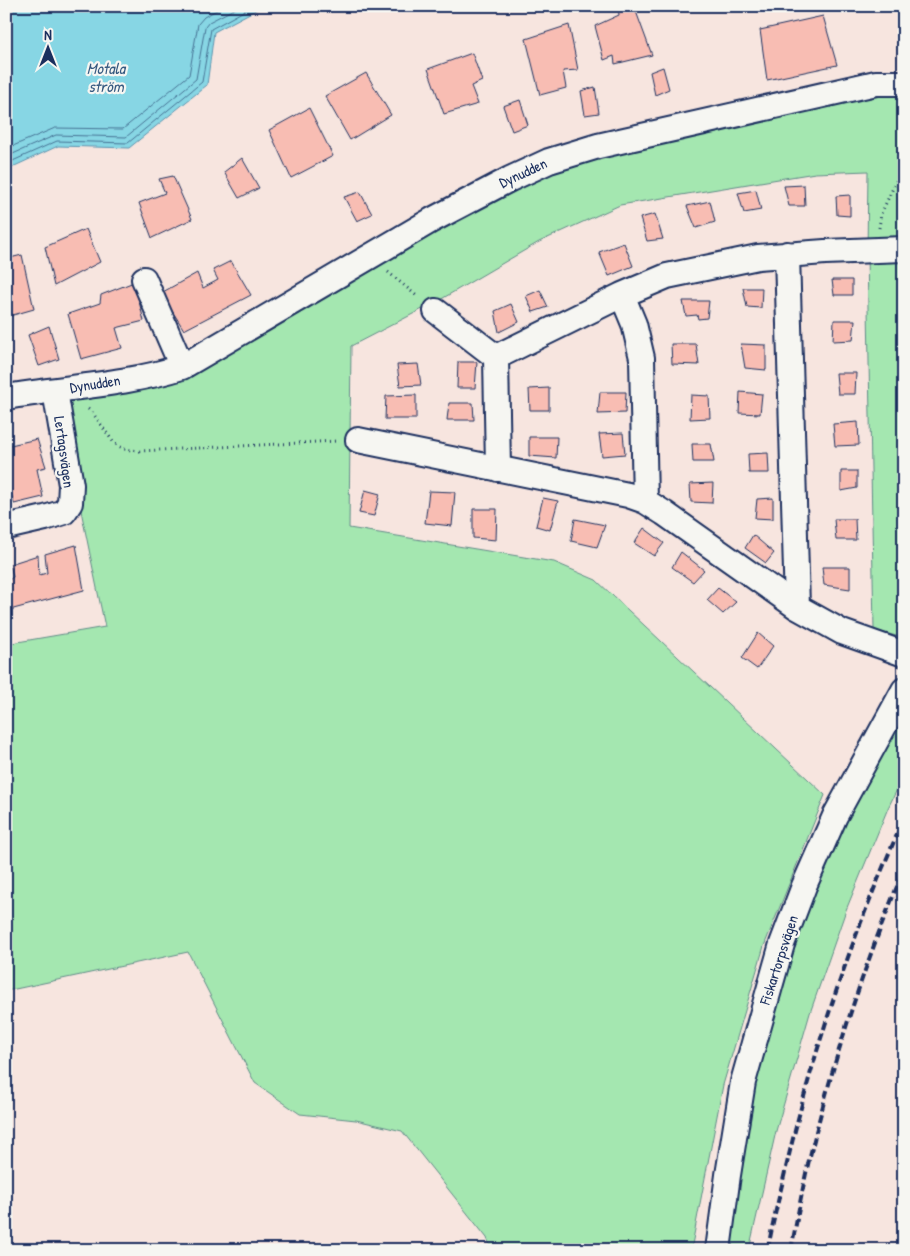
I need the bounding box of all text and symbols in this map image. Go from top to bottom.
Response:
north arrow [22,22,72,72]
text: N [44,25,52,44]
water label: Motala ström [87,57,127,97]
street label: Dynudden [495,152,550,193]
street label: Dynudden [68,369,122,398]
street label: Lertagsvägen [49,415,80,489]
street label: Fiskartorpsvägen [754,912,803,1008]

